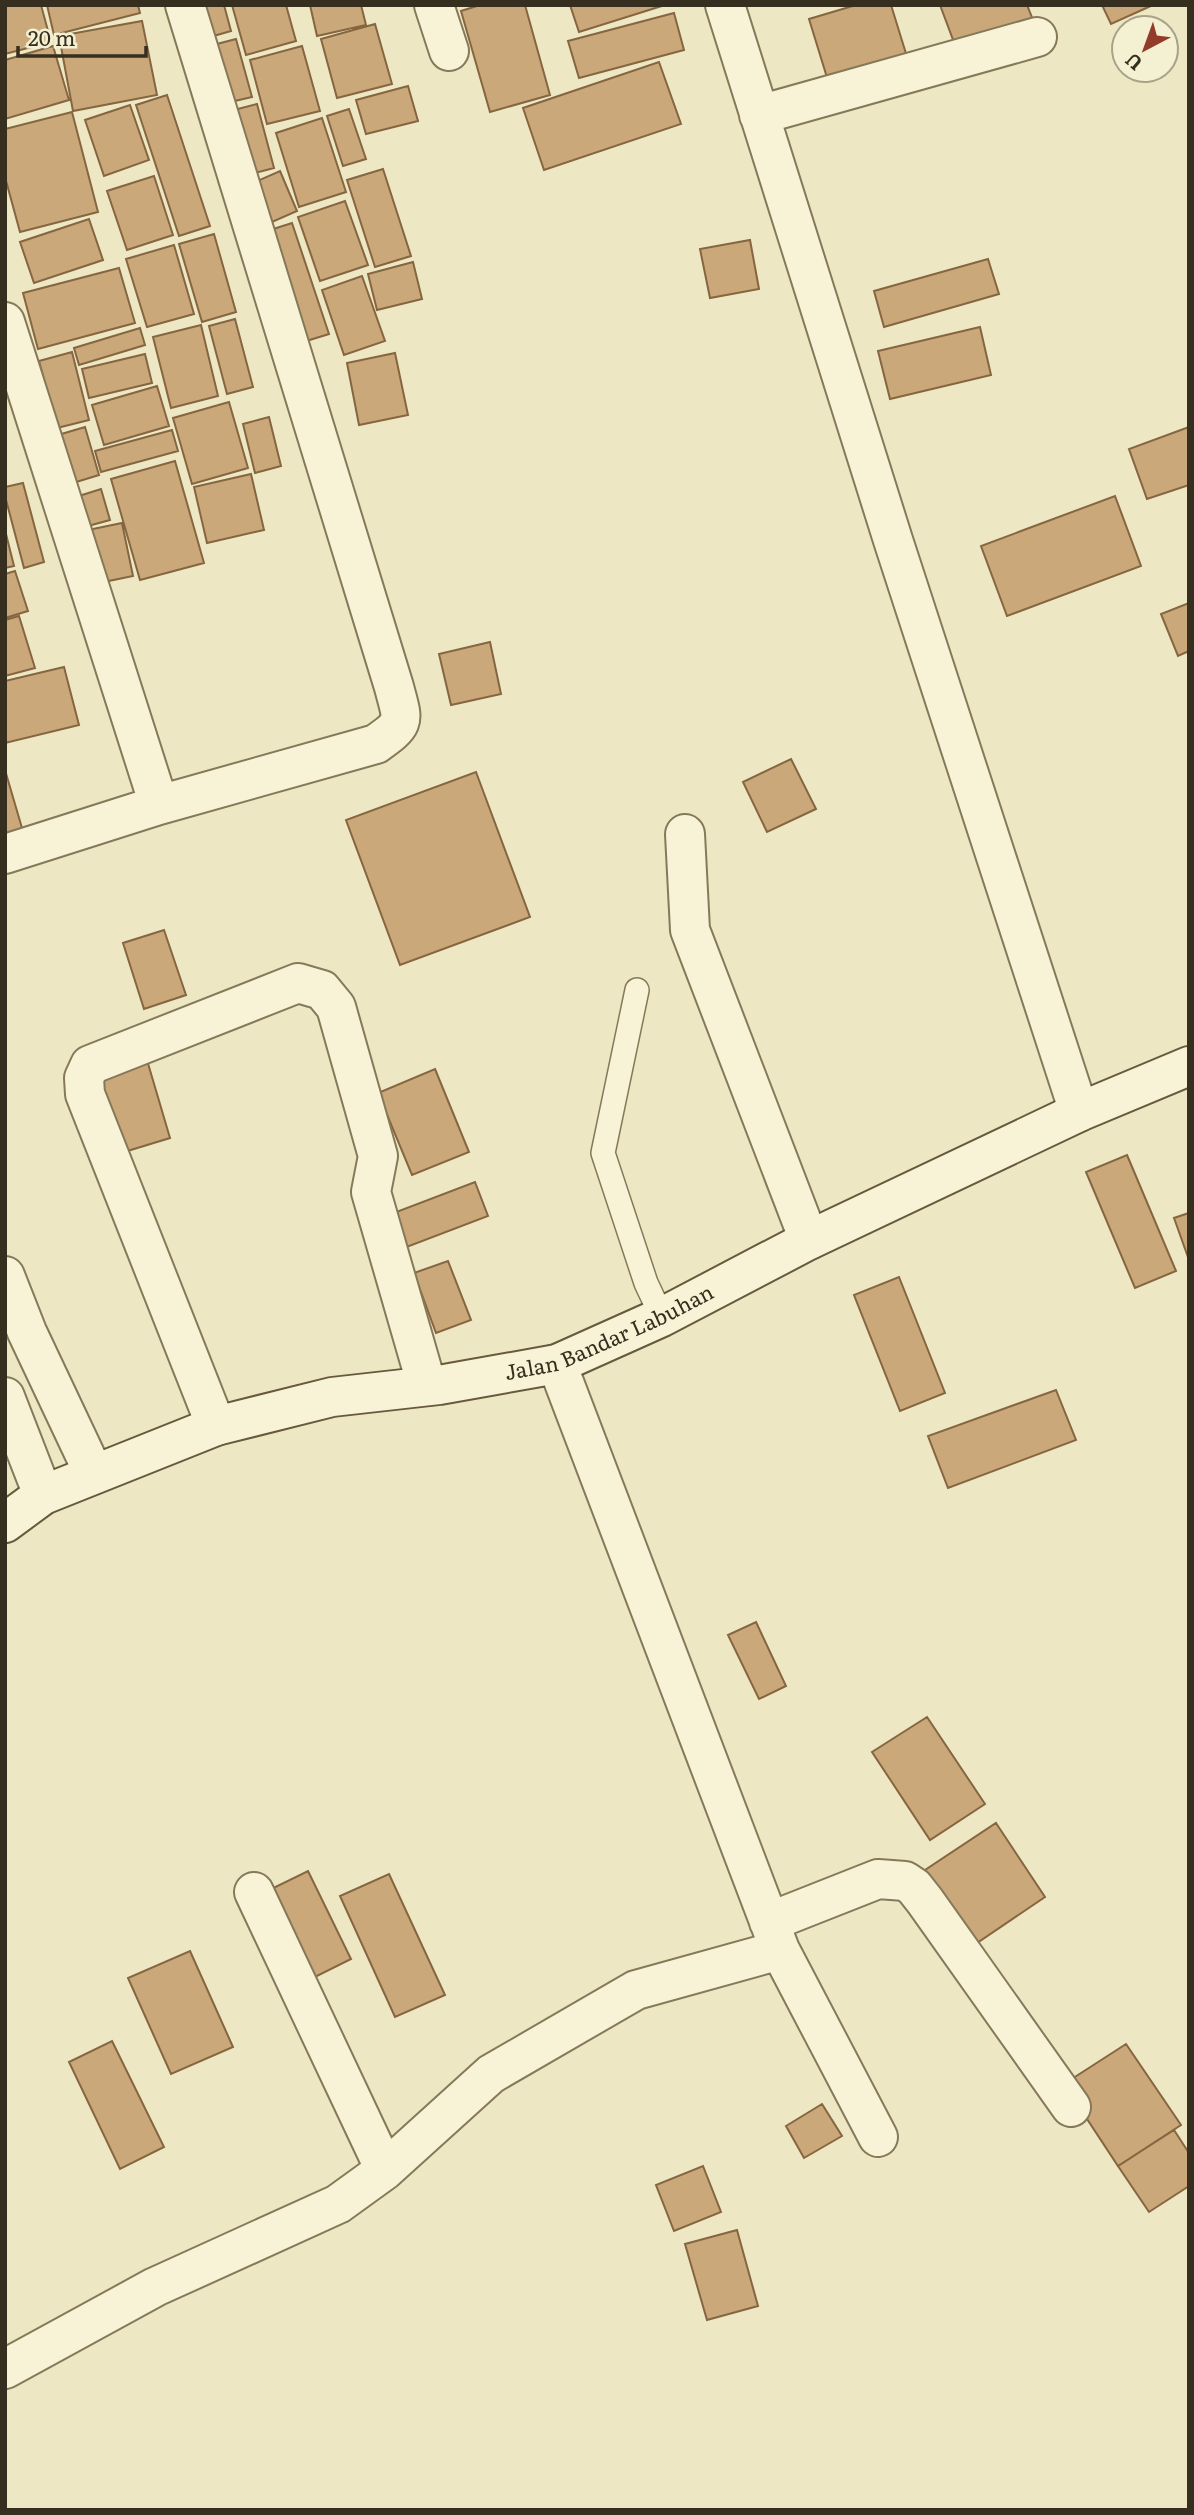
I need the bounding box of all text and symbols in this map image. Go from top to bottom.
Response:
scale bar [18,14,145,58]
north arrow [1110,14,1180,84]
text: 20 m [28,21,75,52]
text: U [1118,47,1148,78]
street label: Jalan Bandar Labuhan [502,1275,718,1386]

